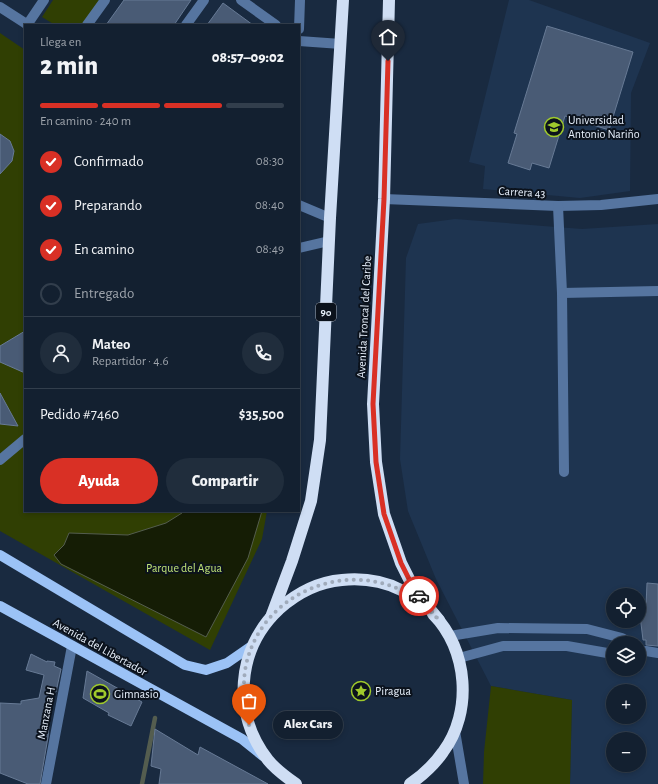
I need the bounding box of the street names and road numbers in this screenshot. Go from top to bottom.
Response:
street label: Carrera 43 [498,185,546,199]
street label: Avenida Troncal del Caribe [355,255,373,379]
road number: 90 [316,303,336,321]
street label: Avenida del Libertador [51,616,149,678]
street label: Manzana H [35,686,57,740]

